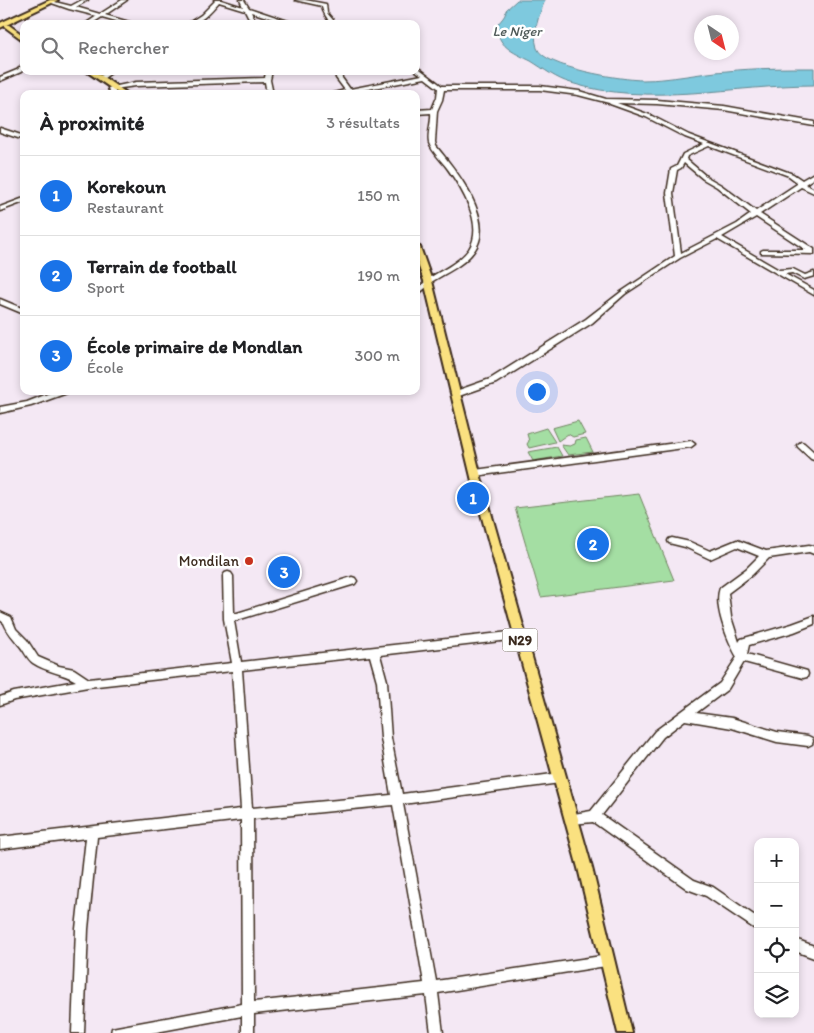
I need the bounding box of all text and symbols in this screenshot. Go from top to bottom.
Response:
north arrow [694,15,739,60]
search box [20,20,420,75]
water label: Le Niger [492,23,543,40]
icon: search [38,34,66,62]
text: Rechercher [78,36,169,59]
text: À proximité [40,110,145,135]
text: 3 résultats [326,113,400,132]
text: Korekoun [87,175,166,198]
text: 1 [52,186,60,205]
text: 150 m [357,186,400,205]
text: Restaurant [87,198,164,217]
text: Terrain de football [87,255,237,278]
text: 2 [52,266,60,285]
text: 190 m [357,266,400,285]
text: Sport [87,278,125,297]
text: École primaire de Mondlan [87,335,302,358]
text: 3 [52,346,60,365]
text: 300 m [355,346,400,365]
text: École [87,358,124,377]
your location [524,379,550,405]
pin: 1 [457,479,489,517]
pin: 2 [577,525,609,563]
place label: Mondilan [179,552,240,570]
pin: 3 [268,553,300,591]
marker: Mondilan [243,555,255,567]
road number: N29 [502,628,538,652]
map controls [754,838,799,1018]
button: + [754,838,799,883]
button: − [754,883,799,928]
button: locate [754,928,799,973]
button: layers [754,973,799,1018]

